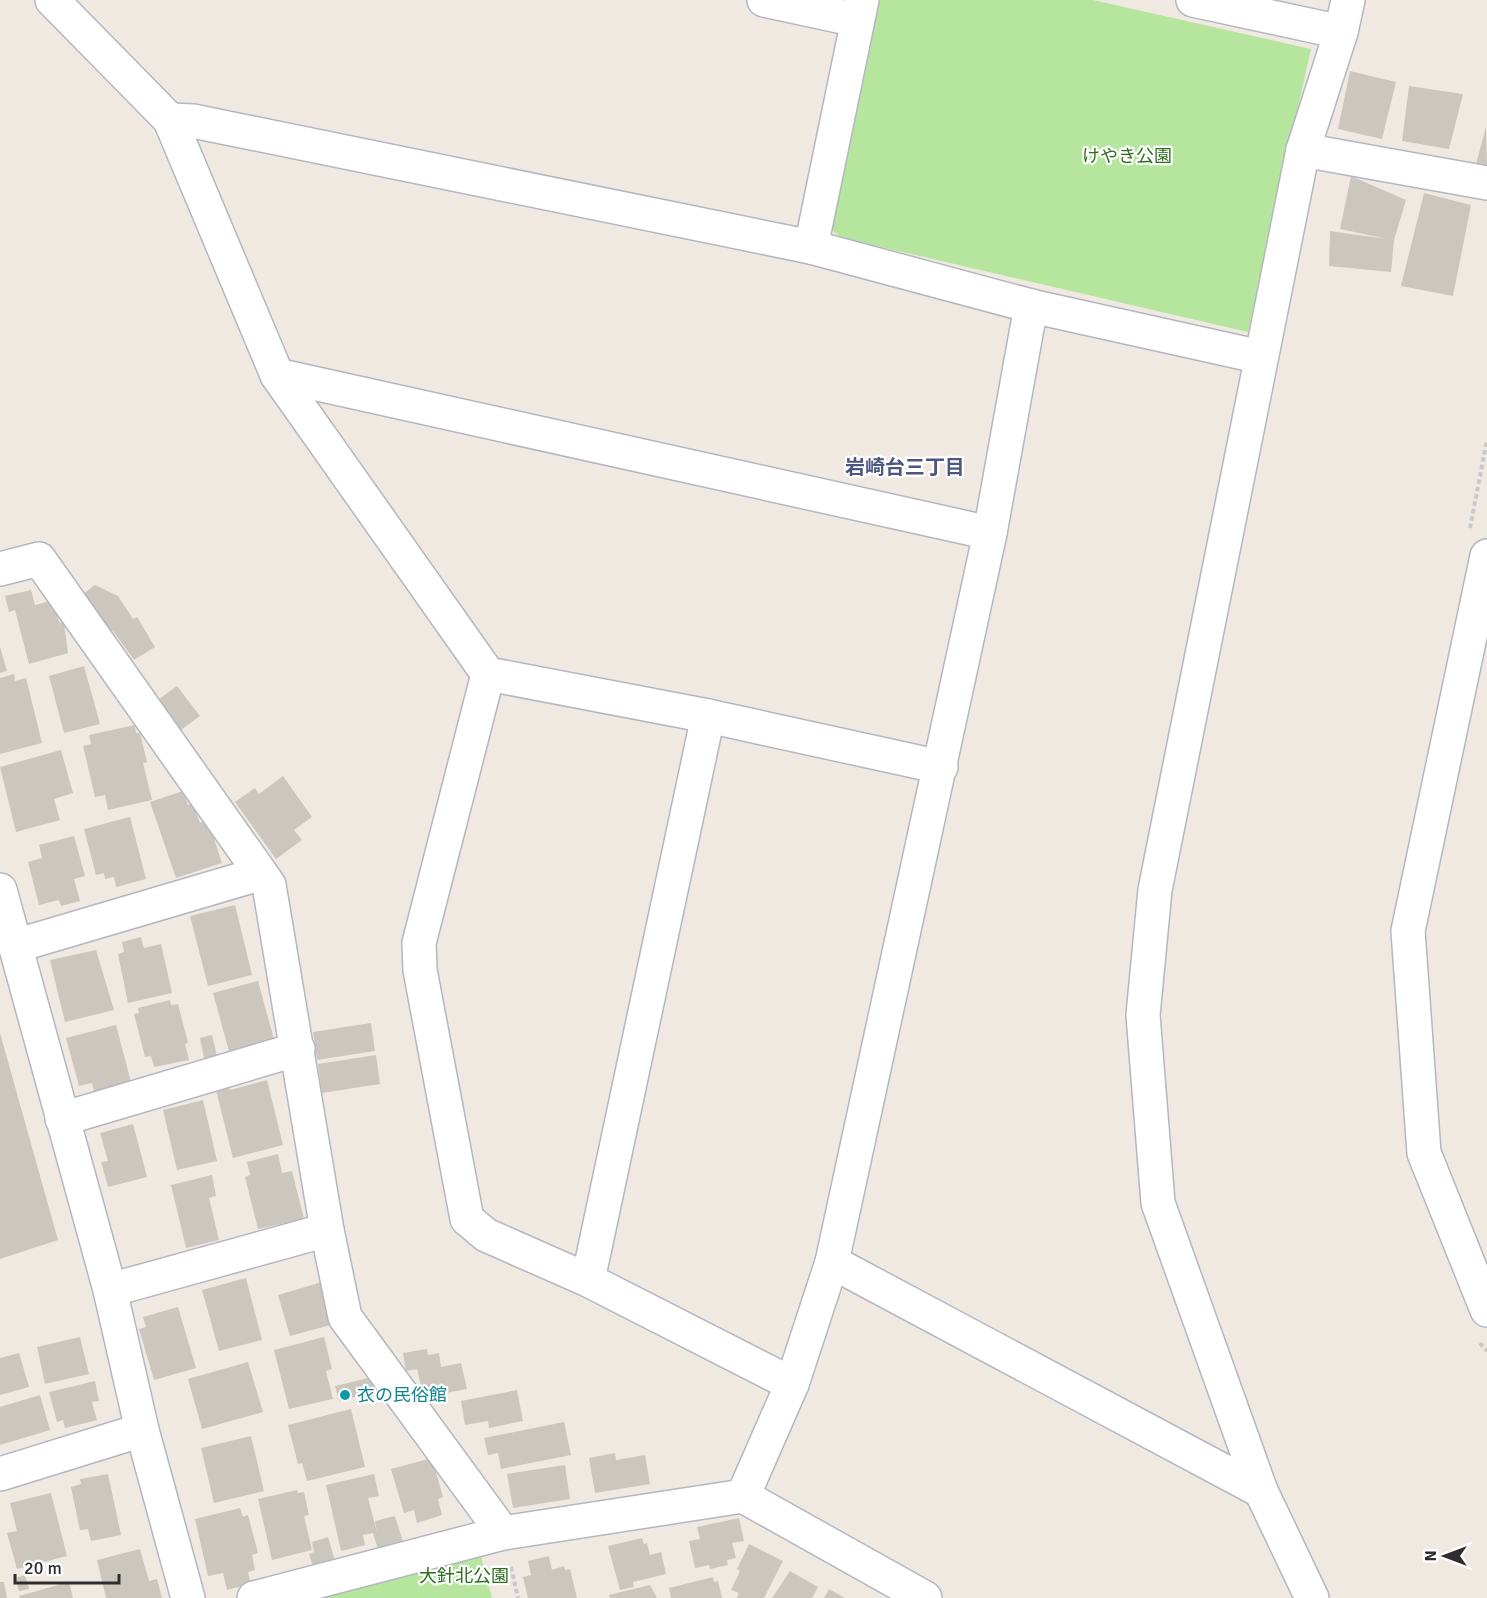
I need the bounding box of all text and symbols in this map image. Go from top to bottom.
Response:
park label: けやき公園 [1082,145,1172,167]
district label: 岩崎台三丁目 [845,455,965,480]
place label: 衣の民俗館 [357,1384,447,1406]
marker: 衣の民俗館 [338,1388,352,1402]
north arrow [1415,1526,1475,1586]
scale bar [15,1547,118,1585]
text: N [1421,1550,1441,1562]
text: 20 m [24,1557,62,1579]
park label: 大針北公園 [419,1565,509,1587]

